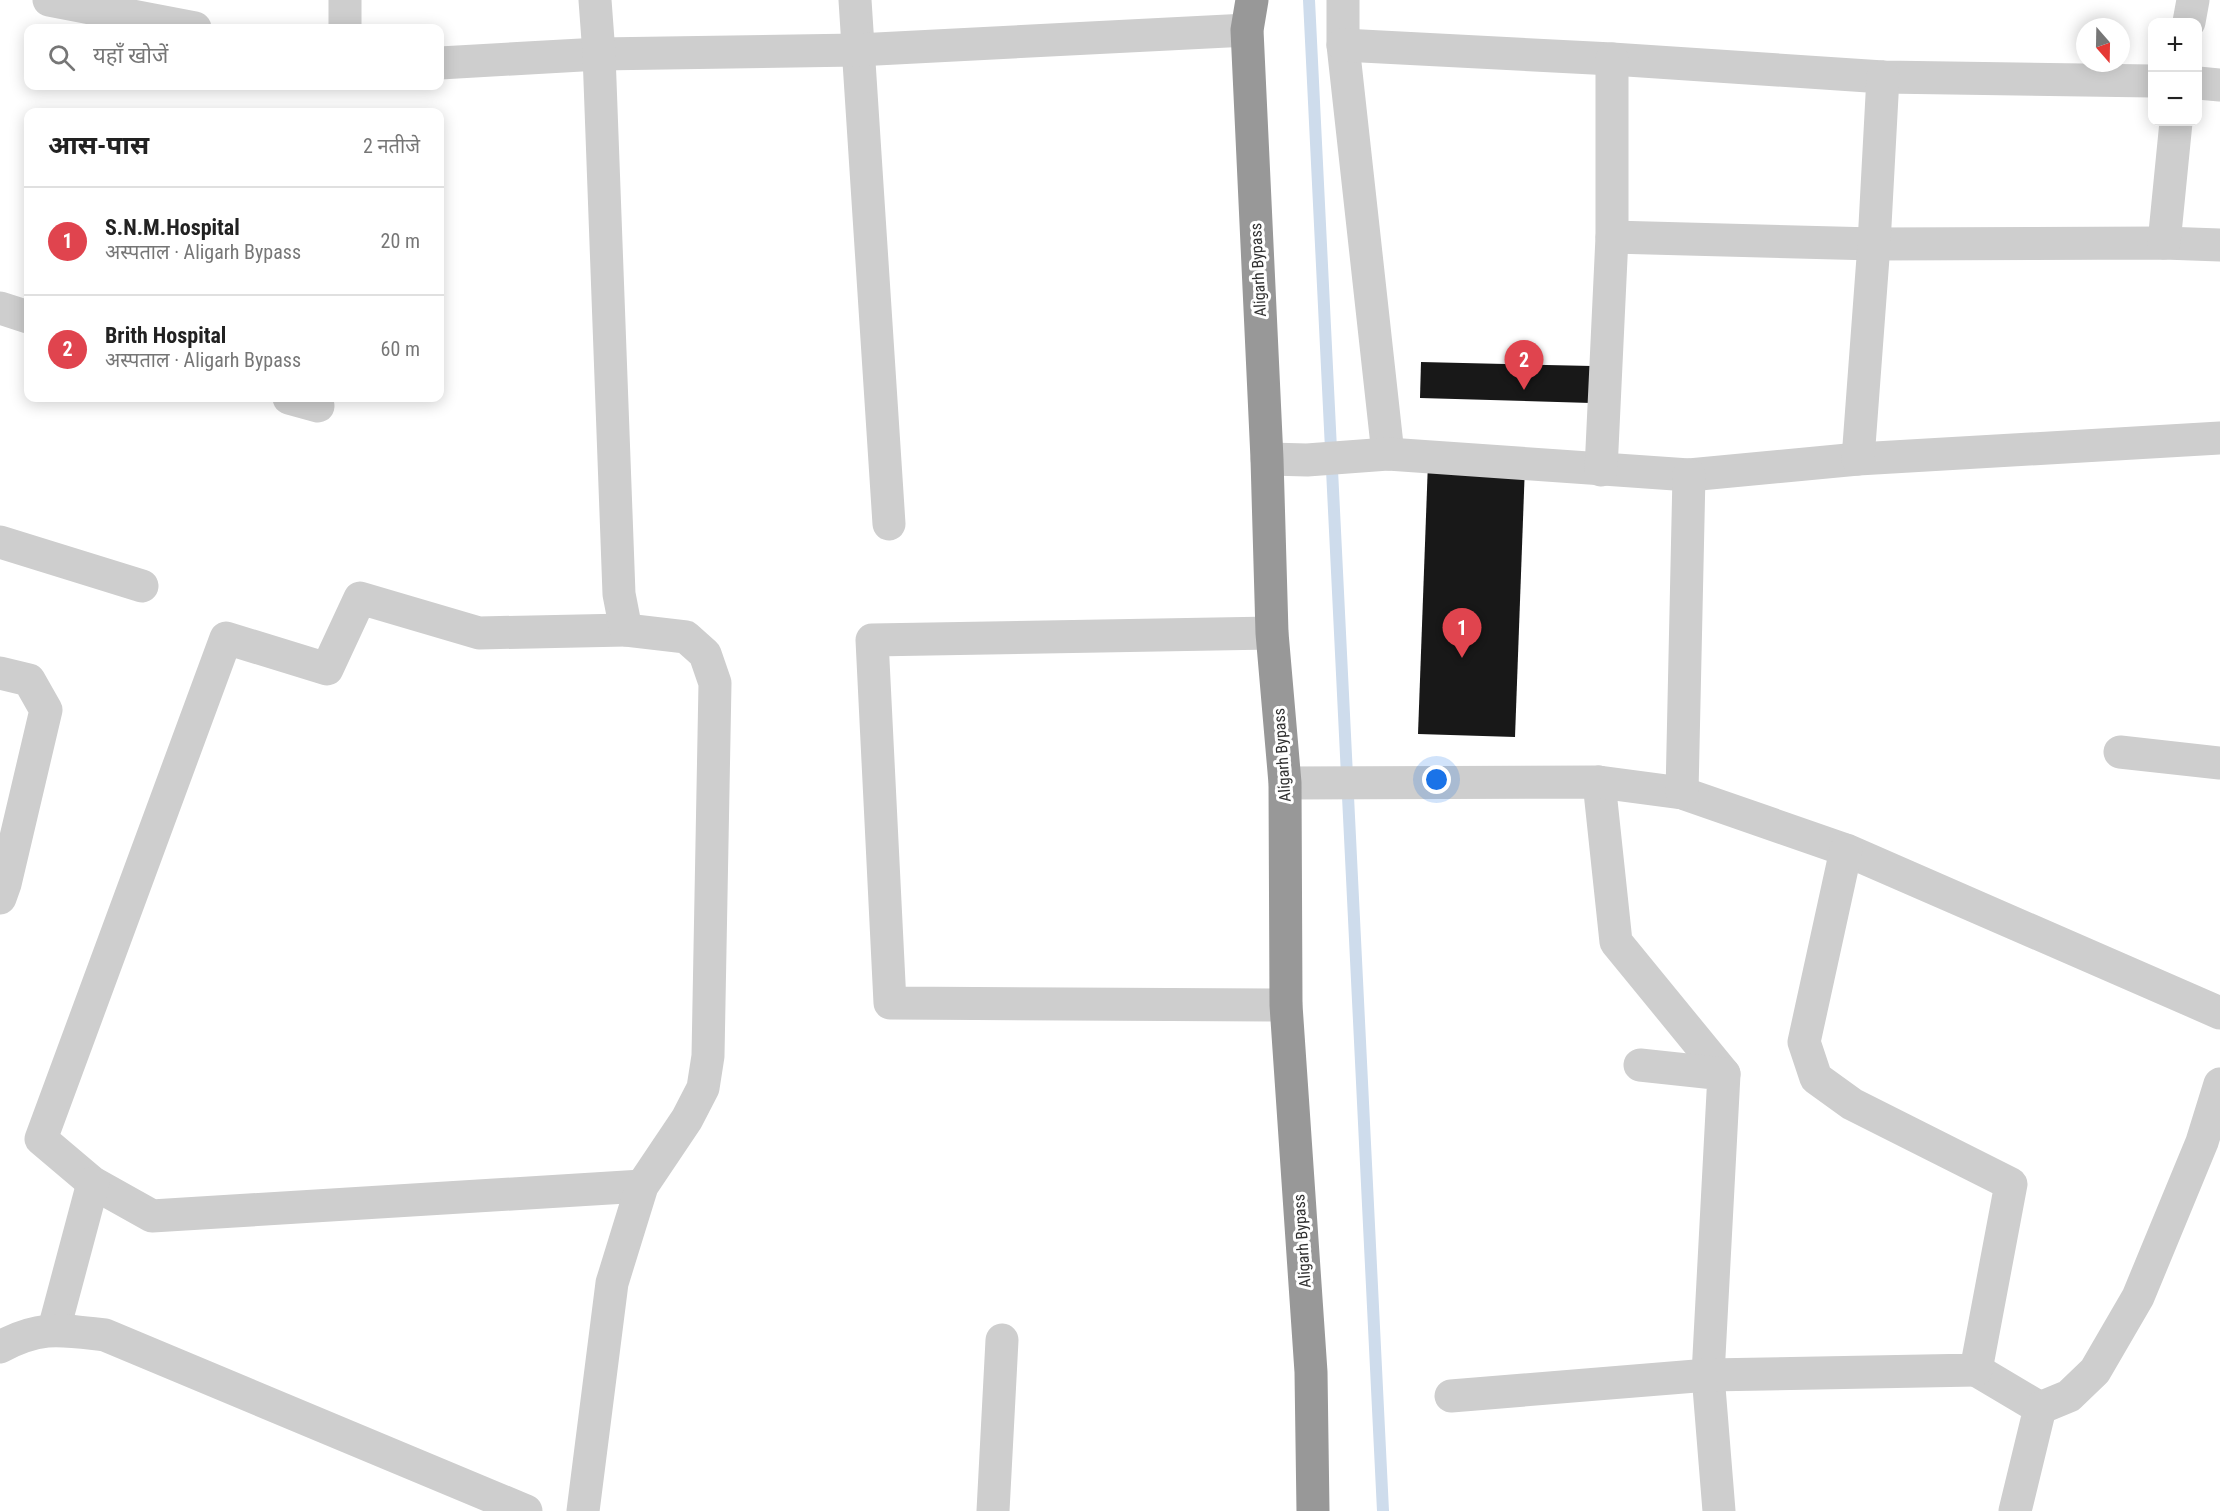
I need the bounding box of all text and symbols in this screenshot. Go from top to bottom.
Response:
north arrow [2076,18,2130,72]
map controls [2148,18,2202,126]
button: + [2148,18,2202,72]
search box [24,24,444,90]
icon: search [45,41,78,74]
text: यहाँ खोजें [93,43,168,68]
button: − [2148,72,2202,126]
text: आस-पास [48,130,149,160]
text: 2 नतीजे [363,134,420,158]
text: S.N.M.Hospital [105,215,240,240]
street label: Aligarh Bypass [1246,223,1270,317]
text: 1 [62,229,73,253]
text: 20 m [381,229,420,253]
text: अस्पताल · Aligarh Bypass [105,240,301,264]
text: Brith Hospital [105,323,226,348]
text: 2 [62,337,73,361]
text: 60 m [381,337,420,361]
pin: 2 [1504,340,1544,390]
text: अस्पताल · Aligarh Bypass [105,348,301,372]
pin: 1 [1442,608,1482,658]
street label: Aligarh Bypass [1269,707,1295,803]
your location [1422,765,1451,794]
street label: Aligarh Bypass [1289,1193,1315,1289]

